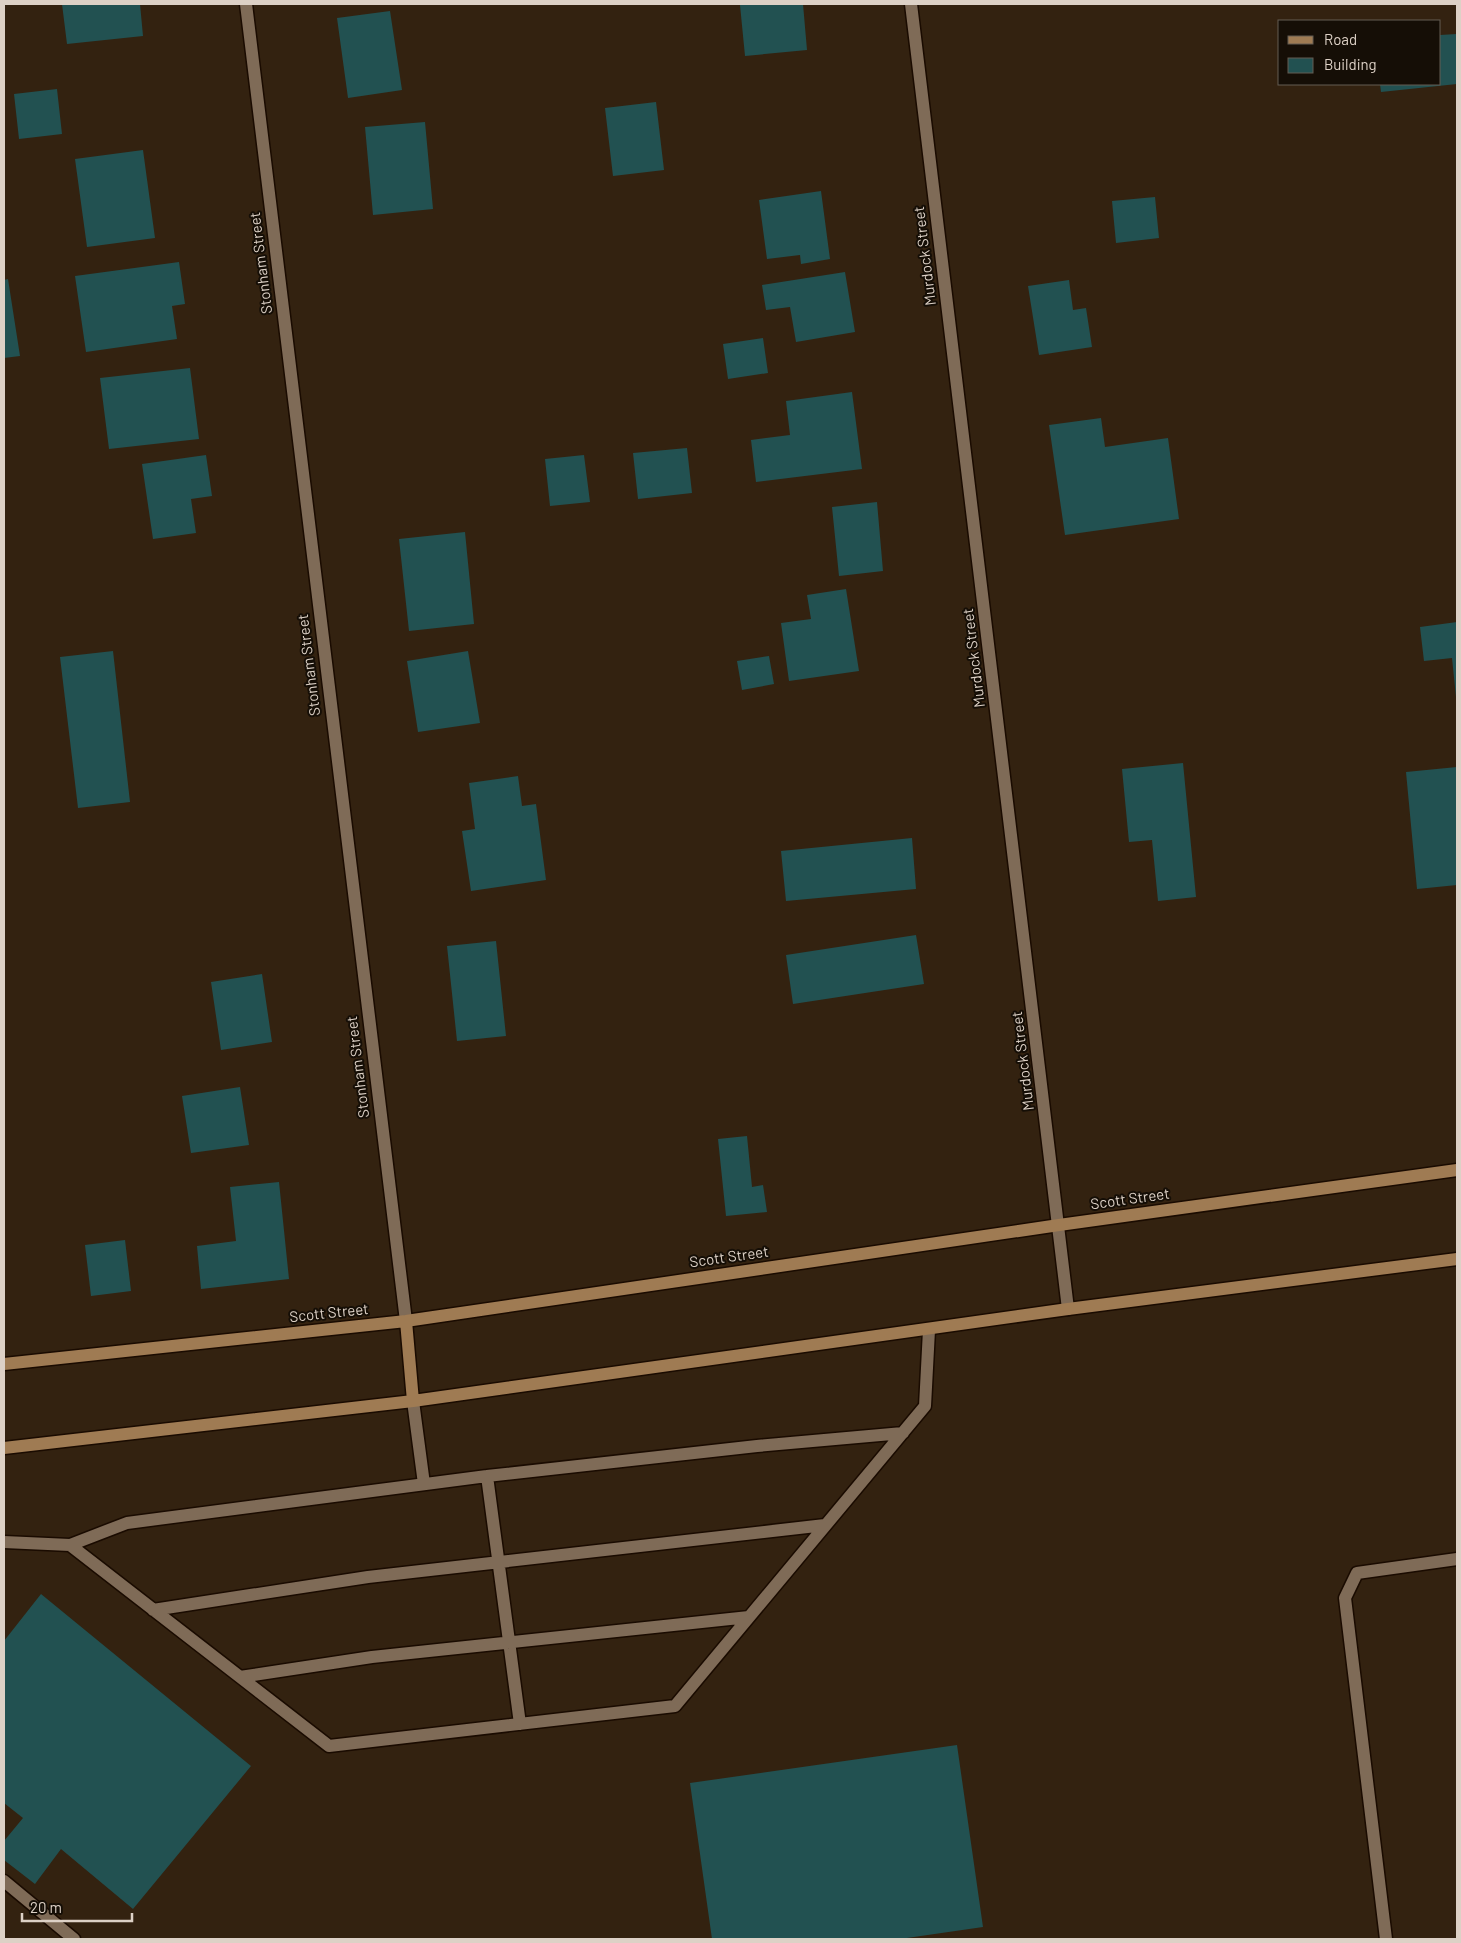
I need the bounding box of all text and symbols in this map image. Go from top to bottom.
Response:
legend [1278,20,1441,85]
text: Road [1324,30,1357,48]
text: Building [1324,55,1377,73]
street label: Murdock Street [909,206,939,307]
street label: Stonham Street [245,211,275,315]
street label: Murdock Street [958,608,988,709]
street label: Stonham Street [293,613,323,717]
street label: Murdock Street [1007,1011,1037,1112]
street label: Stonham Street [342,1015,372,1119]
street label: Scott Street [1089,1184,1170,1212]
street label: Scott Street [688,1242,769,1270]
street label: Scott Street [288,1299,369,1325]
scale bar [22,1890,132,1922]
text: 20 m [30,1898,62,1916]

